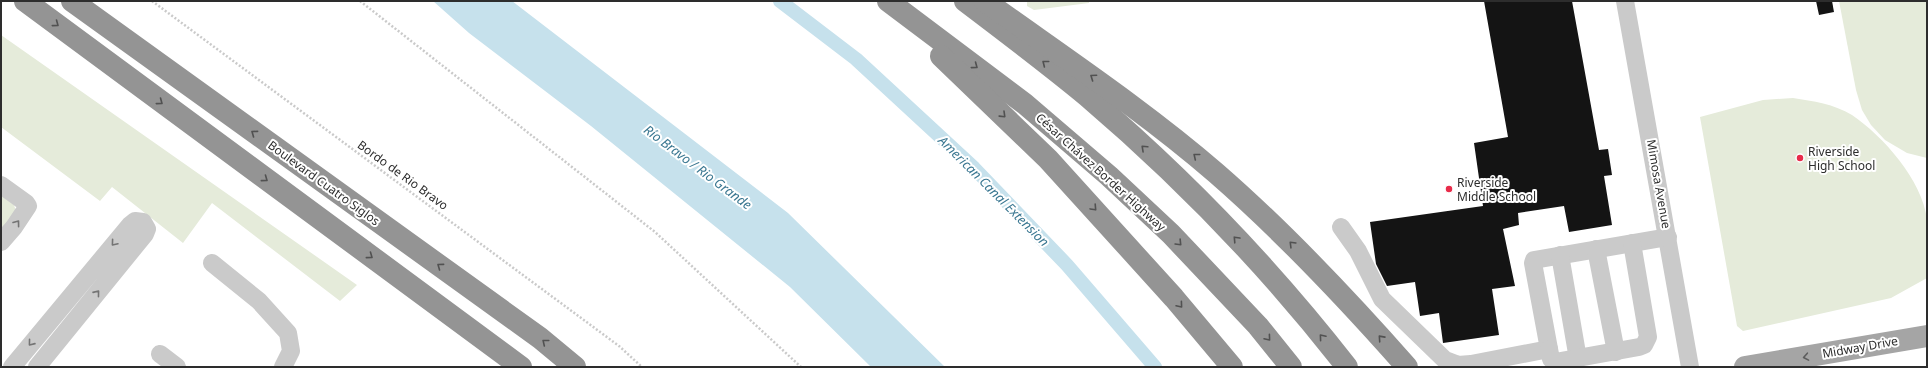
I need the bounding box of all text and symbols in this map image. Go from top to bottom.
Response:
one-way arrow [52,19,59,27]
one-way arrow [1042,61,1049,68]
one-way arrow [971,62,978,69]
one-way arrow [1090,75,1097,82]
one-way arrow [156,97,163,104]
street label: César Chávez Border Highway [1032,109,1170,236]
one-way arrow [998,110,1006,118]
water label: Río Bravo / Rio Grande [640,121,756,214]
one-way arrow [252,131,259,138]
water label: American Canal Extension [934,131,1053,250]
street label: Bordo de Rio Bravo [354,136,452,214]
street label: Boulevard Cuatro Siglos [265,137,384,230]
street label: Mimosa Avenue [1643,138,1675,230]
place label: Riverside High School [1808,143,1875,174]
one-way arrow [1141,145,1149,153]
marker: Riverside High School [1795,153,1805,163]
one-way arrow [1193,154,1200,161]
one-way arrow [261,174,268,182]
place label: Riverside Middle School [1457,174,1536,205]
marker: Riverside Middle School [1444,184,1454,194]
one-way arrow [1089,203,1097,211]
one-way arrow [12,221,19,228]
one-way arrow [1233,236,1241,244]
one-way arrow [1174,238,1182,246]
one-way arrow [112,239,119,246]
one-way arrow [1289,241,1297,249]
one-way arrow [366,251,373,259]
one-way arrow [437,264,444,271]
one-way arrow [93,291,100,298]
one-way arrow [1176,300,1183,308]
street label: Midway Drive [1821,332,1899,362]
one-way arrow [1263,333,1270,340]
one-way arrow [1319,334,1326,342]
one-way arrow [1379,335,1386,343]
one-way arrow [29,339,36,346]
one-way arrow [542,340,549,347]
one-way arrow [1803,352,1809,361]

